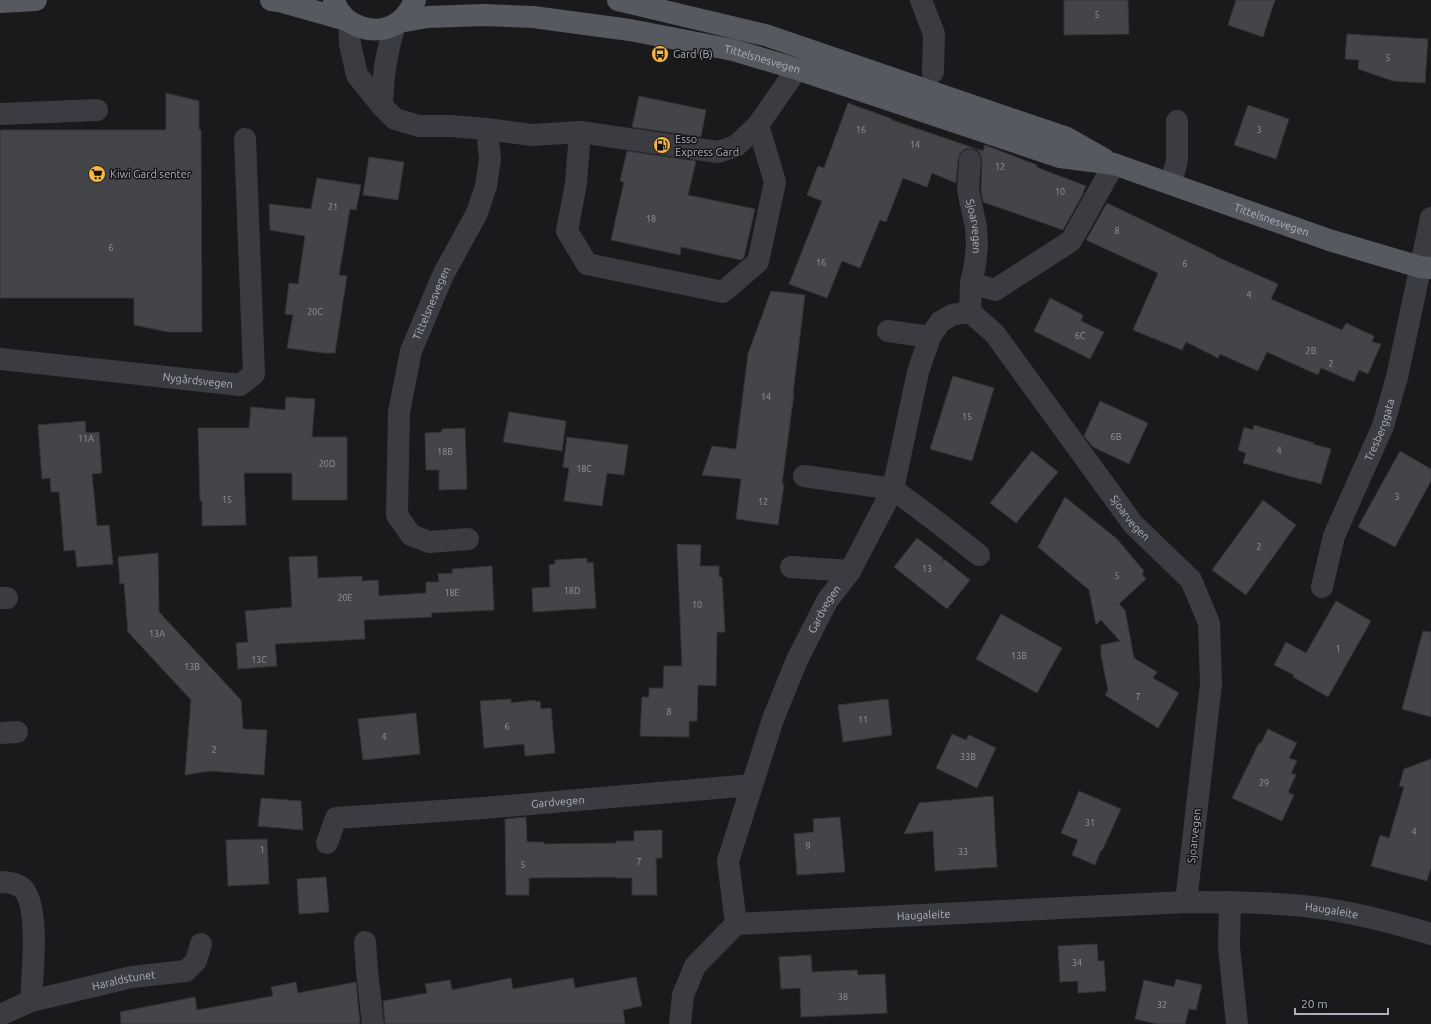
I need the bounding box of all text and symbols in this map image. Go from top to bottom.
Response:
house number: 5 [1094,10,1100,20]
street label: Tittelsnesvegen [723,42,802,76]
bus stop icon: Gard (B) [650,44,670,64]
place label: Gard (B) [673,48,713,61]
house number: 5 [1385,53,1391,63]
house number: 16 [856,125,866,135]
house number: 3 [1256,125,1262,135]
place label: Esso Express Gard [675,133,739,158]
fuel station icon: Esso Express Gard [652,135,672,155]
house number: 14 [910,140,920,150]
house number: 12 [995,162,1005,172]
supermarket icon: Kiwi Gard senter [87,164,107,184]
place label: Kiwi Gard senter [110,168,192,180]
house number: 10 [1055,187,1065,197]
street label: Sjoarvegen [964,198,983,254]
street label: Tittelsnesvegen [1233,201,1311,238]
house number: 21 [328,202,338,212]
house number: 18 [646,214,656,224]
house number: 8 [1114,226,1120,236]
house number: 6 [108,243,114,253]
house number: 16 [816,258,826,268]
house number: 6 [1182,259,1188,269]
street label: Tittelsnesvegen [410,264,453,342]
house number: 4 [1246,290,1252,300]
house number: 20C [307,307,323,317]
house number: 6C [1075,331,1086,341]
house number: 2B [1306,346,1317,356]
house number: 2 [1328,359,1334,369]
street label: Nygårdsvegen [162,371,234,390]
house number: 14 [761,392,771,402]
street label: Tresberggata [1362,397,1396,463]
house number: 15 [962,412,972,422]
house number: 6B [1111,432,1122,442]
house number: 11A [78,434,94,444]
house number: 4 [1276,446,1282,456]
house number: 18B [437,447,453,457]
house number: 20D [319,459,335,469]
house number: 18C [576,464,592,474]
house number: 3 [1394,492,1400,502]
street label: Sjoarvegen [1108,493,1152,543]
house number: 15 [222,495,232,505]
house number: 12 [758,497,768,507]
house number: 2 [1256,542,1262,552]
house number: 13 [922,564,932,574]
house number: 5 [1114,571,1120,581]
street label: Gardvegen [806,583,843,635]
house number: 18D [564,586,580,596]
house number: 18E [444,588,460,598]
house number: 20E [337,593,353,603]
house number: 10 [692,600,702,610]
house number: 13A [149,629,165,639]
house number: 1 [1335,644,1341,654]
house number: 13B [1011,651,1027,661]
house number: 13C [251,655,267,665]
house number: 13B [184,662,200,672]
house number: 7 [1135,692,1141,702]
house number: 8 [666,707,672,717]
house number: 11 [858,715,868,725]
house number: 6 [504,722,510,732]
house number: 4 [381,732,387,742]
house number: 2 [211,745,217,755]
house number: 33B [960,752,976,762]
house number: 29 [1259,778,1269,788]
street label: Gardvegen [531,793,585,810]
street label: Sjoarvegen [1185,808,1203,864]
house number: 31 [1085,818,1095,828]
house number: 4 [1411,827,1417,837]
house number: 9 [805,841,811,851]
house number: 1 [259,845,265,855]
house number: 33 [958,847,968,857]
house number: 7 [636,857,642,867]
house number: 5 [520,860,526,870]
street label: Haugaleite [1305,900,1359,921]
street label: Haugaleite [896,908,951,922]
house number: 34 [1072,958,1082,968]
street label: Haraldstunet [91,968,157,992]
scale bar [1295,990,1388,1016]
house number: 38 [838,992,848,1002]
text: 20 m [1301,997,1328,1010]
house number: 32 [1157,1000,1167,1010]

